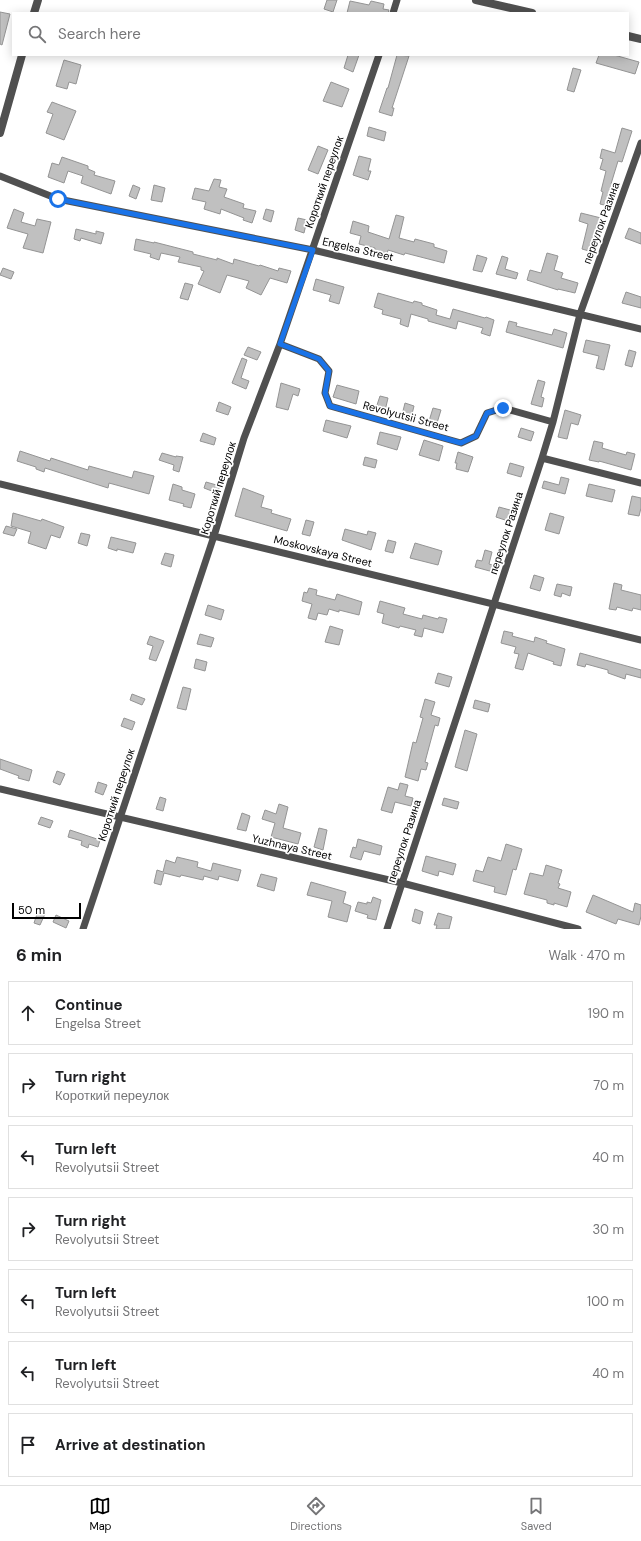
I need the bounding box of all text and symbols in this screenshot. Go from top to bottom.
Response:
search box [12,12,629,56]
icon: search [26,23,48,45]
text: Search here [58,24,141,44]
street label: Короткий переулок [302,134,346,230]
street label: переулок Разина [580,179,623,266]
route start [49,190,67,208]
street label: Engelsa Street [321,234,395,264]
street label: Revolyutsii Street [362,398,450,434]
route end [494,399,512,417]
street label: Короткий переулок [197,440,239,536]
street label: переулок Разина [486,489,526,576]
street label: Moskovskaya Street [272,532,374,570]
street label: Короткий переулок [94,747,138,843]
street label: переулок Разина [384,797,424,884]
street label: Yuzhnaya Street [251,831,333,863]
scale bar [12,901,81,920]
text: 50 m [18,903,45,917]
text: 6 min [16,944,62,966]
text: Walk · 470 m [548,947,625,964]
text: Continue [55,995,123,1015]
icon: ahead [17,1002,39,1024]
text: 190 m [588,1005,624,1022]
text: Engelsa Street [55,1015,141,1032]
text: Turn right [55,1067,126,1087]
icon: right [17,1074,39,1096]
text: 70 m [593,1077,624,1094]
text: Короткий переулок [55,1087,169,1104]
text: Turn left [55,1139,116,1159]
icon: left [17,1146,39,1168]
text: 40 m [592,1149,624,1166]
text: Revolyutsii Street [55,1159,159,1176]
text: Turn right [55,1211,126,1231]
icon: right [17,1218,39,1240]
text: 30 m [592,1221,624,1238]
text: Revolyutsii Street [55,1231,159,1248]
text: Turn left [55,1283,116,1303]
icon: left [17,1290,39,1312]
text: 100 m [587,1293,624,1310]
text: Revolyutsii Street [55,1303,159,1320]
text: Turn left [55,1355,116,1375]
icon: left [17,1362,39,1384]
text: 40 m [592,1365,624,1382]
text: Revolyutsii Street [55,1375,159,1392]
icon: arrive [17,1434,39,1456]
text: Arrive at destination [55,1435,206,1455]
tab: Map [89,1495,112,1533]
tab: Directions [290,1495,342,1533]
tab: Saved [521,1495,552,1533]

